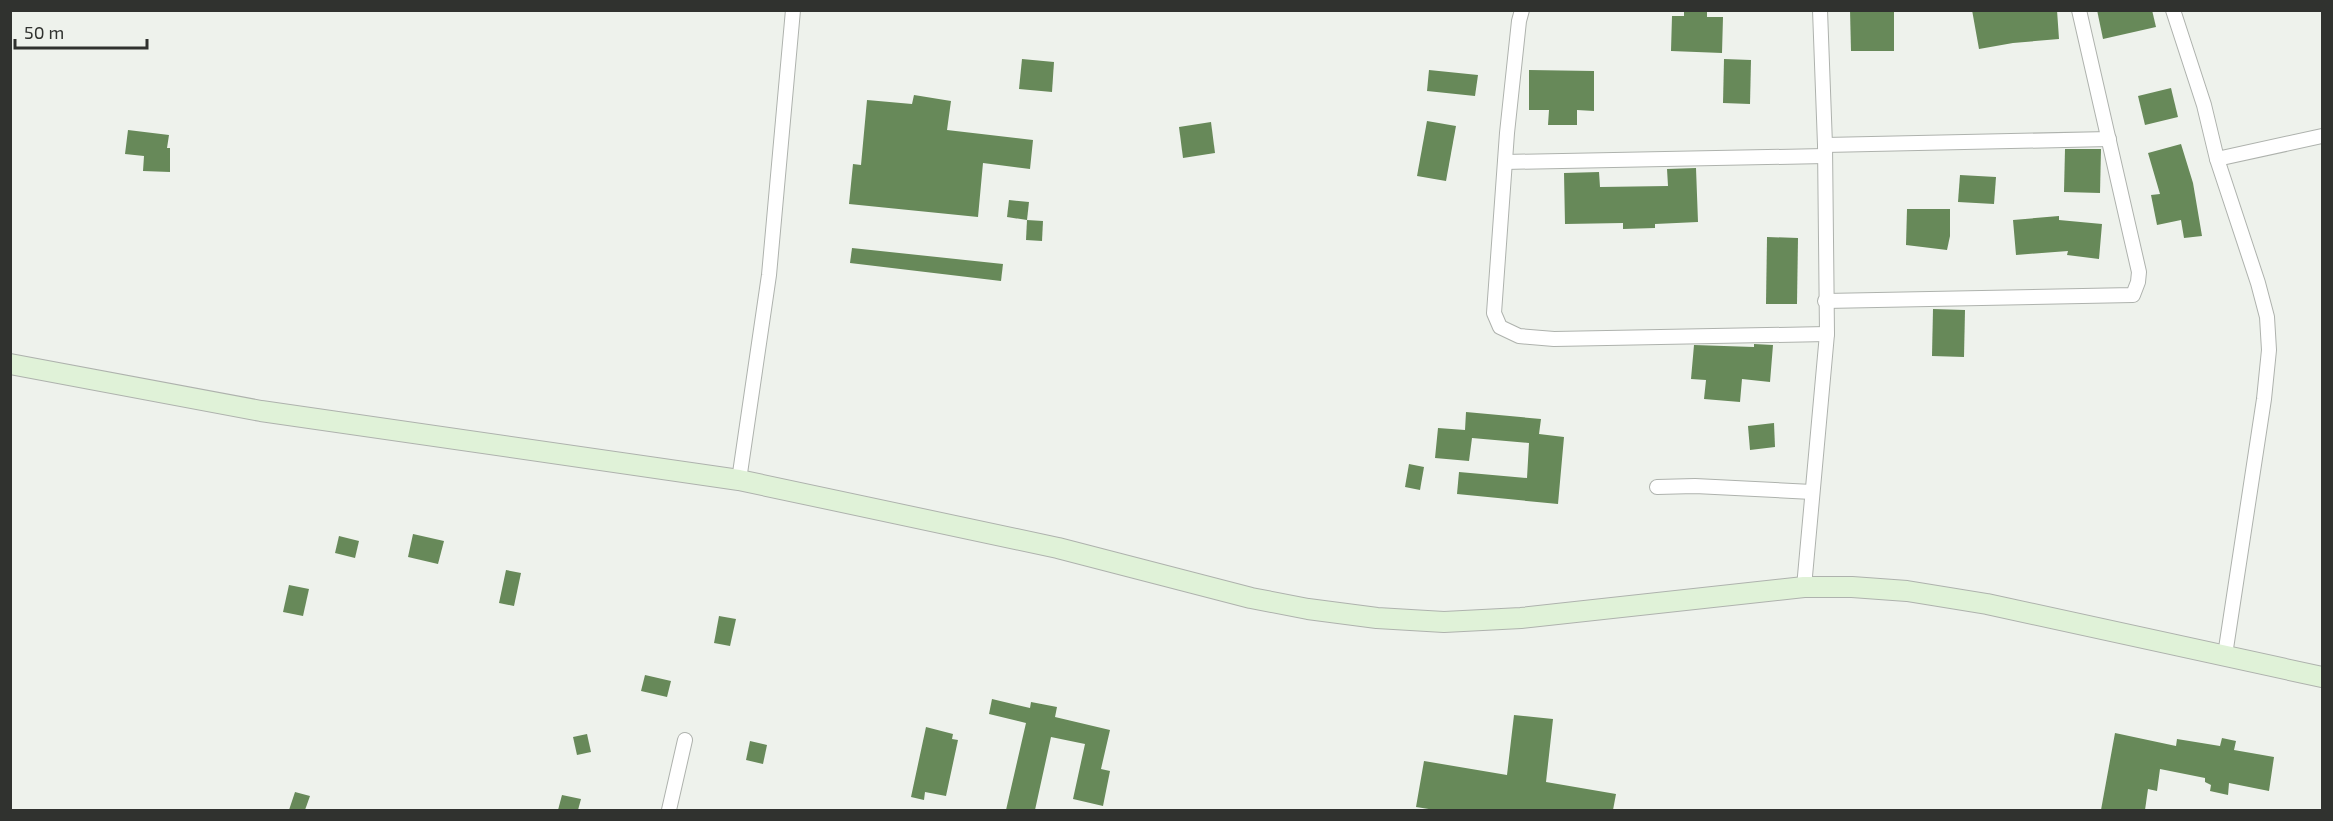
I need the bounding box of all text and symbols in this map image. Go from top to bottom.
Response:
scale bar [15,12,147,50]
text: 50 m [24,21,64,43]

